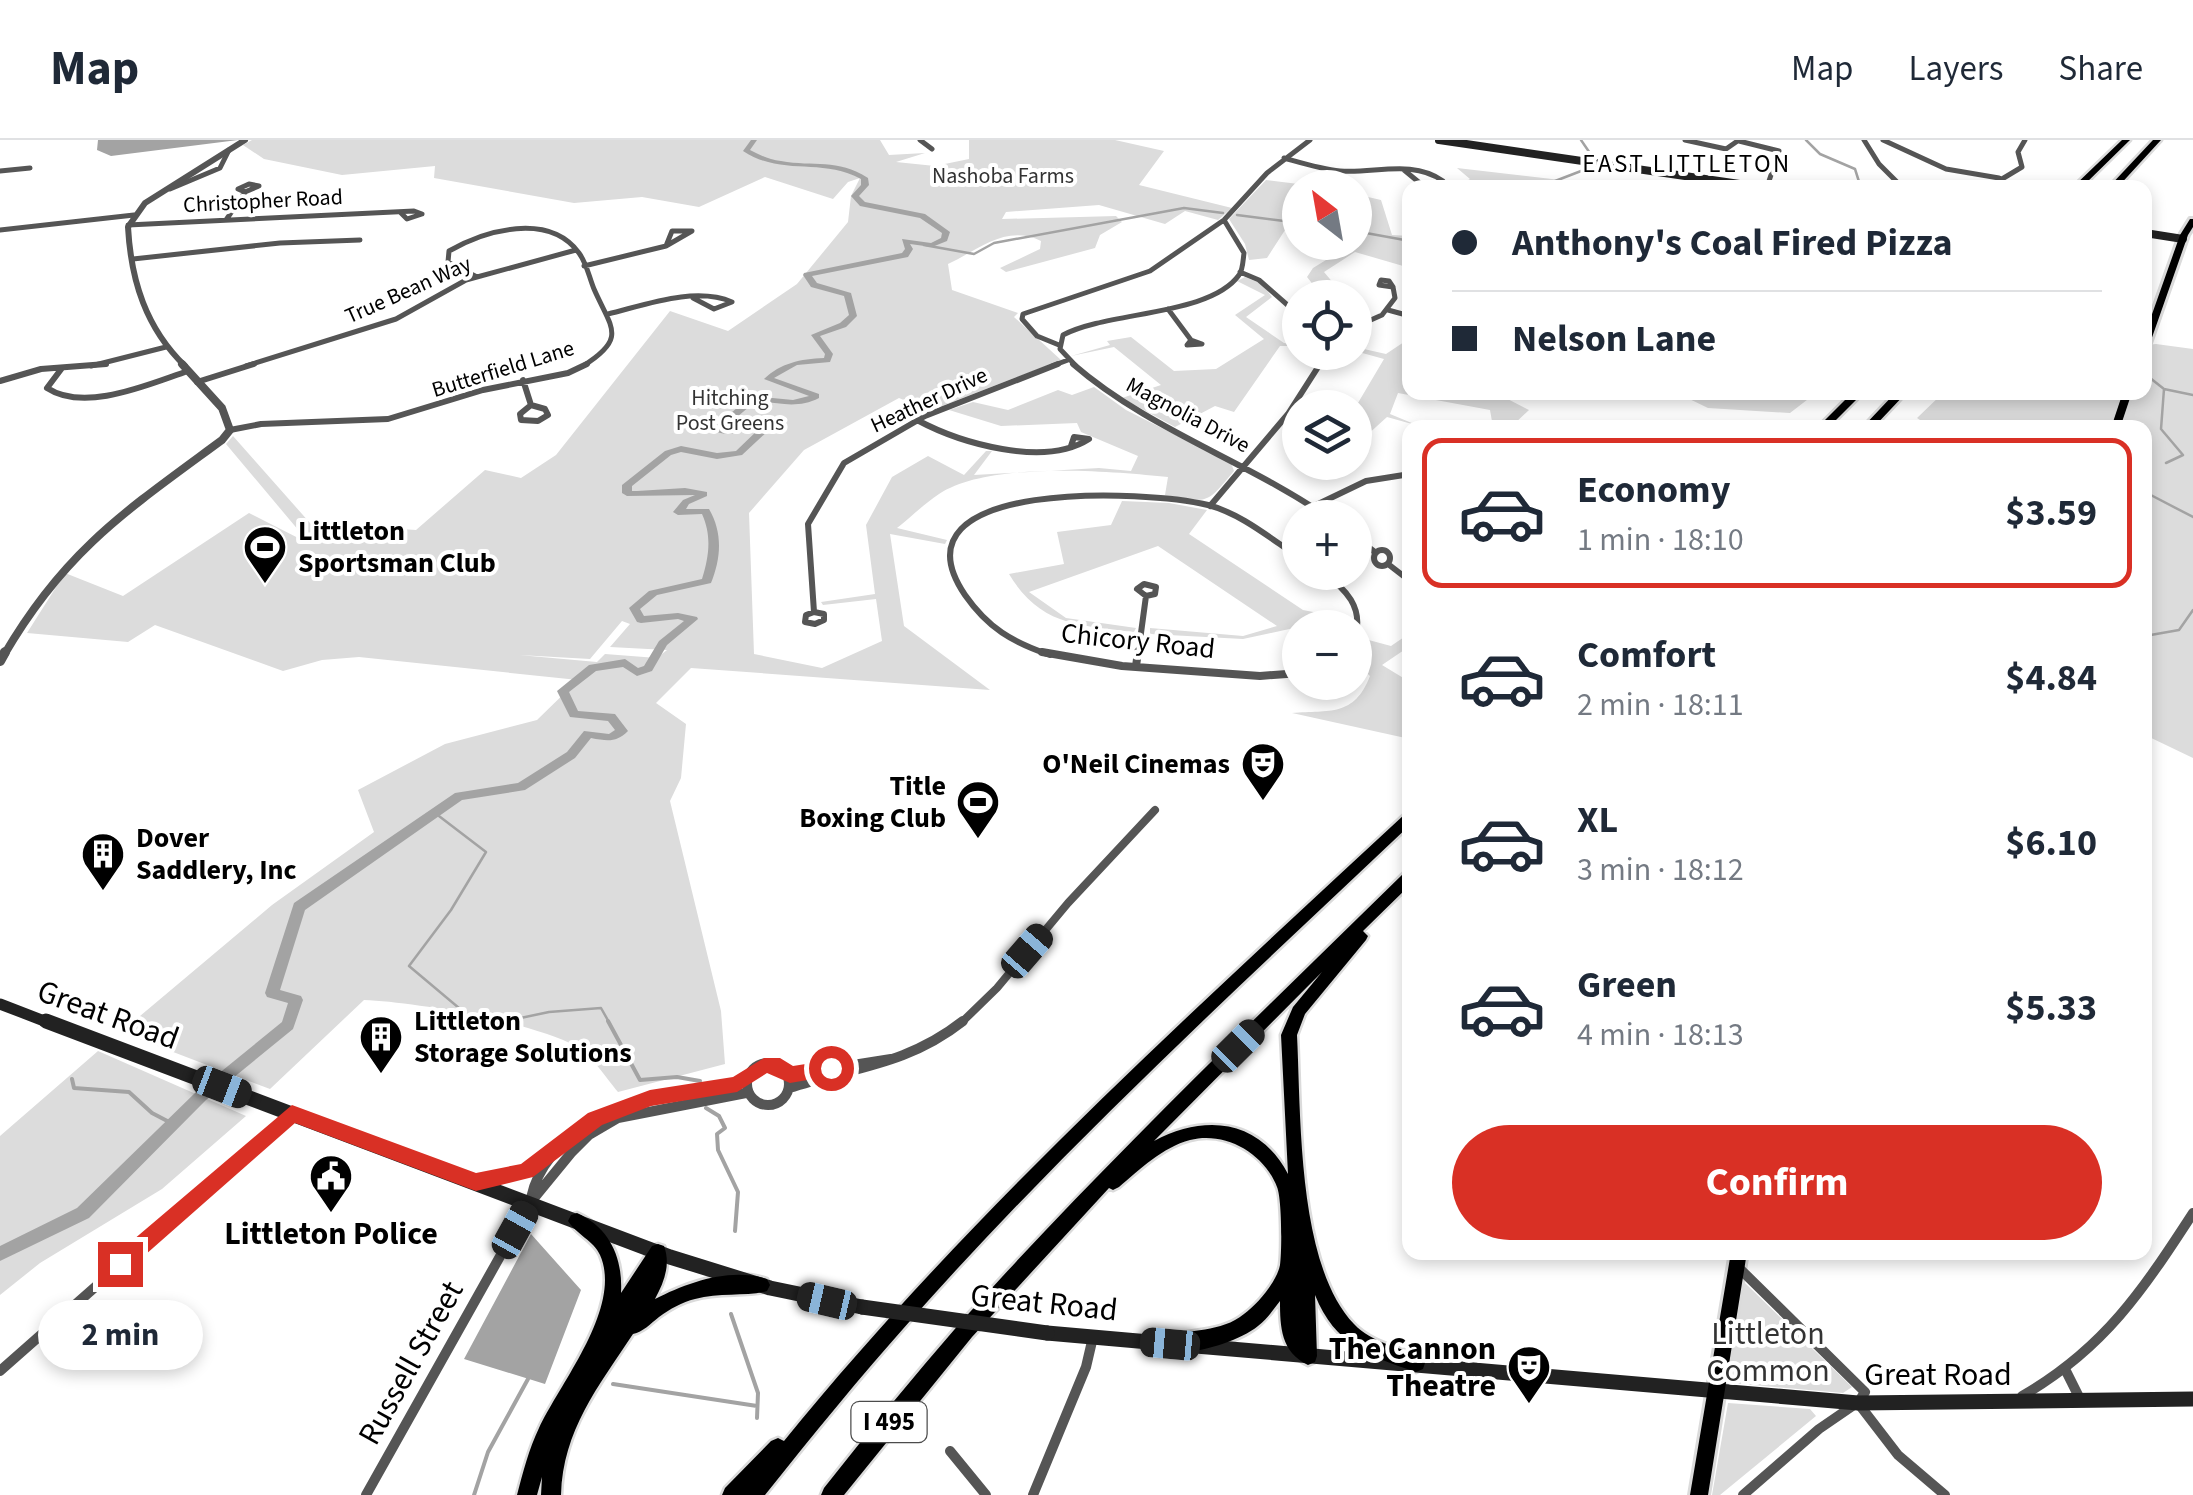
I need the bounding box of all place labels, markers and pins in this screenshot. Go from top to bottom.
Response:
place label: Littleton Sportsman Club [298,511,496,583]
sports icon: Littleton Sportsman Club [242,524,288,585]
theatre icon: O'Neil Cinemas [1240,741,1286,802]
place label: O'Neil Cinemas [1042,744,1230,784]
place label: Title Boxing Club [799,766,946,838]
sports icon: Title Boxing Club [955,779,1001,840]
place label: Dover Saddlery, Inc [136,818,297,890]
building icon: Dover Saddlery, Inc [80,831,126,892]
place label: Littleton Storage Solutions [414,1001,632,1073]
building icon: Littleton Storage Solutions [358,1014,404,1075]
public building icon: Littleton Police [308,1153,354,1214]
place label: Littleton Police [224,1211,438,1257]
place label: The Cannon Theatre [1329,1326,1496,1409]
theatre icon: The Cannon Theatre [1506,1344,1552,1405]

